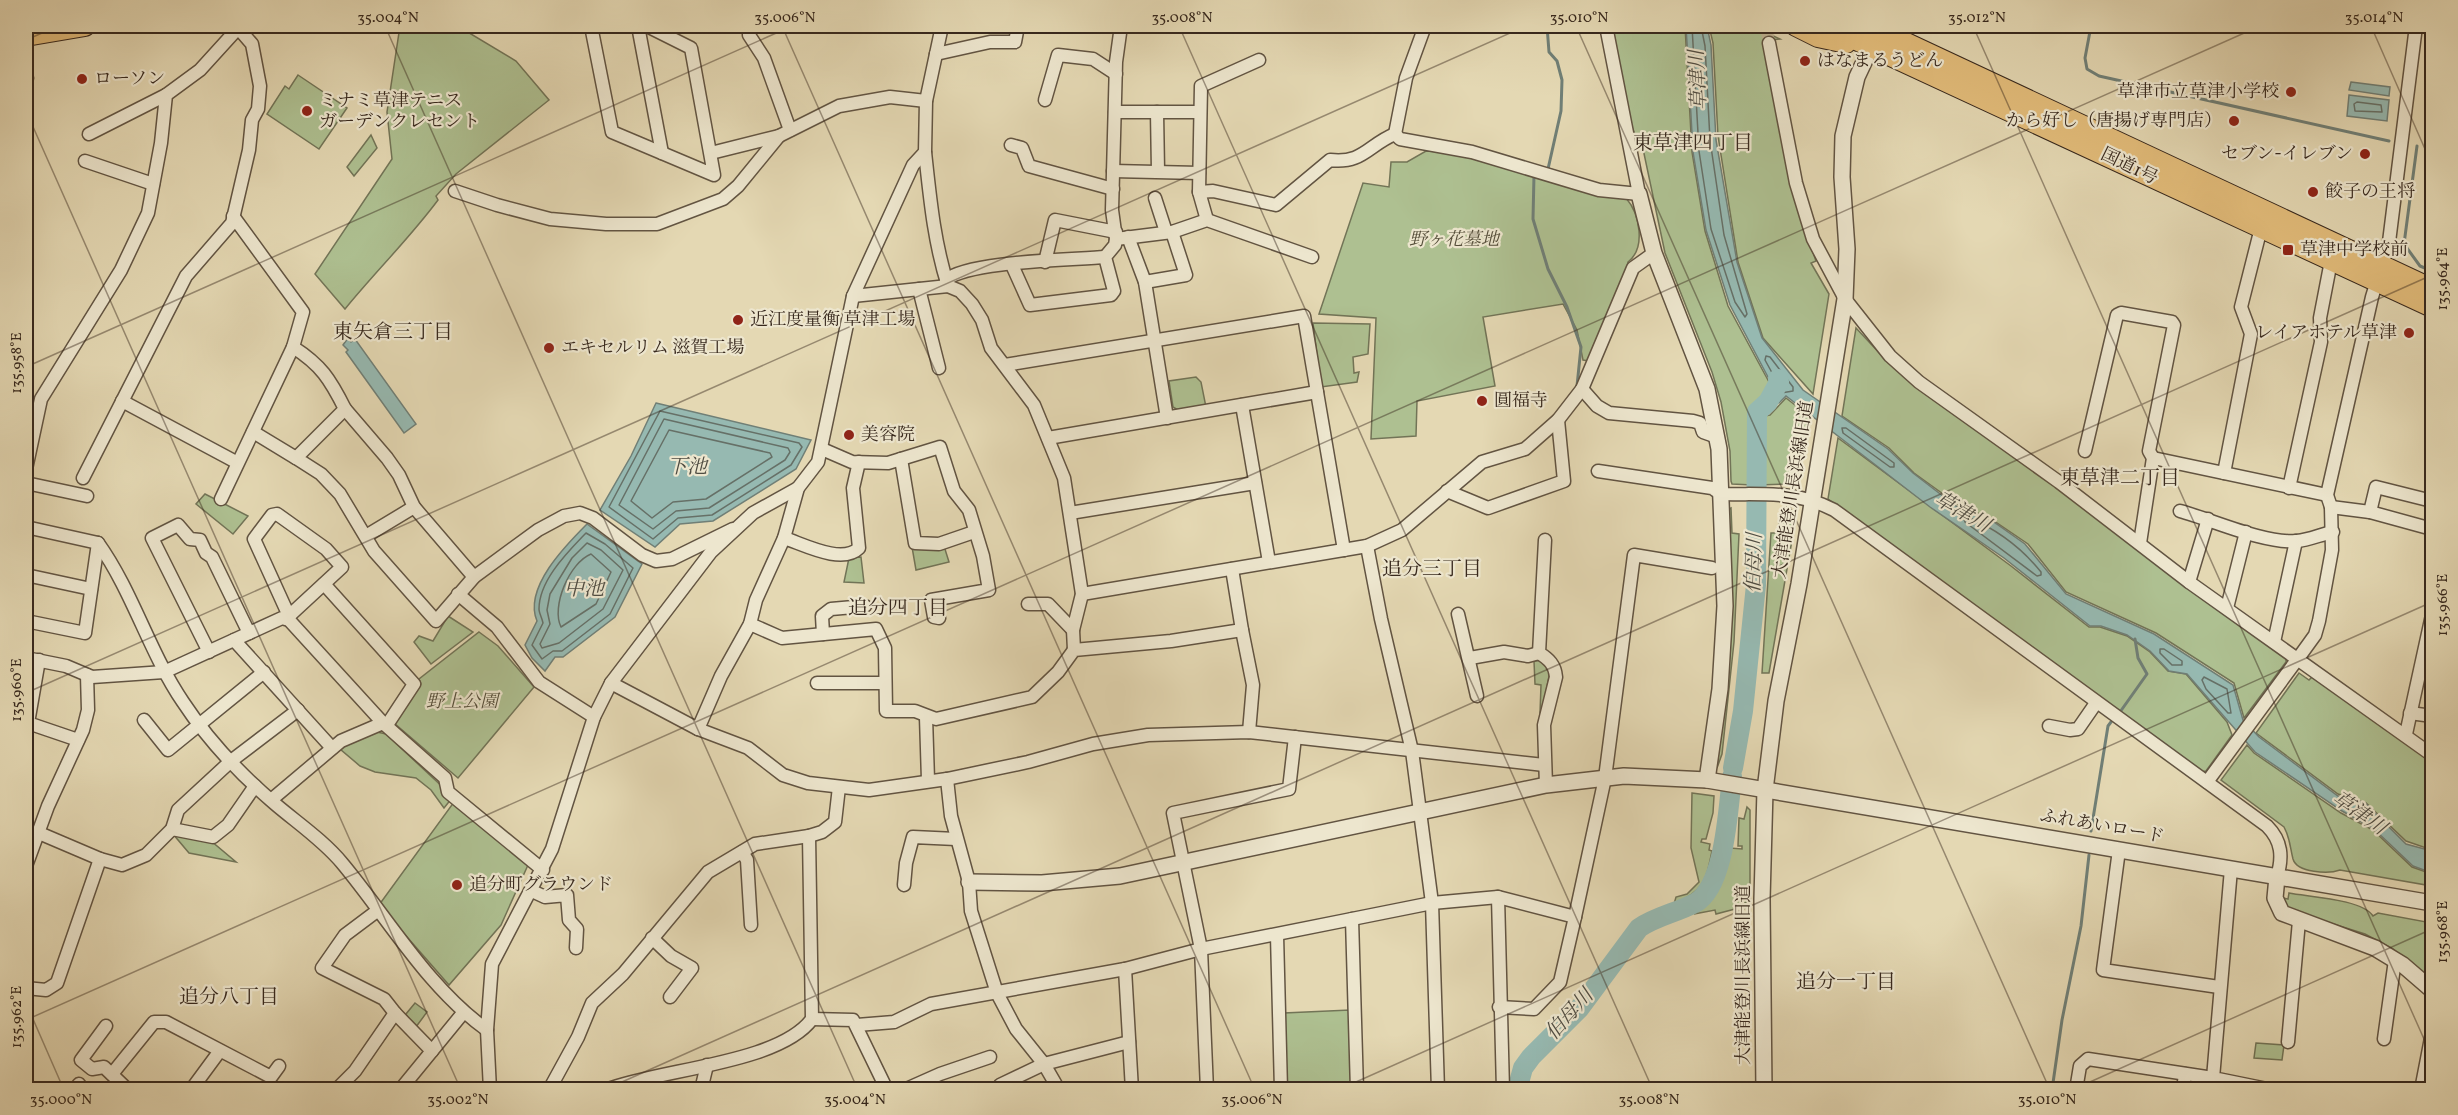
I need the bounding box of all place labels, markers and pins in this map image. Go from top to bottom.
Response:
place label: はなまるうどん [1817,49,1943,74]
marker: はなまるうどん [1798,54,1812,68]
place label: ローソン [94,67,165,92]
marker: ローソン [75,72,89,86]
place label: 草津市立草津小学校 [2117,80,2279,105]
marker: 草津市立草津小学校 [2284,85,2298,99]
place label: ミナミ草津テニス ガーデンクレセント [319,89,480,135]
marker: ミナミ草津テニス ガーデンクレセント [300,104,314,118]
place label: から好し（唐揚げ専門店） [2006,109,2222,134]
marker: から好し（唐揚げ専門店） [2227,114,2241,128]
place label: セブン-イレブン [2221,142,2353,167]
marker: セブン-イレブン [2358,147,2372,161]
place label: 餃子の王将 [2325,180,2415,205]
marker: 餃子の王将 [2306,185,2320,199]
place label: 草津中学校前 [2300,238,2408,263]
marker: 草津中学校前 [2281,243,2295,257]
place label: 近江度量衡 草津工場 [750,308,916,333]
marker: 近江度量衡 草津工場 [731,313,745,327]
place label: レイアホテル草津 [2255,321,2397,346]
marker: レイアホテル草津 [2402,326,2416,340]
place label: エキセルリム 滋賀工場 [561,336,745,361]
marker: エキセルリム 滋賀工場 [542,341,556,355]
place label: 圓福寺 [1494,389,1548,414]
marker: 圓福寺 [1475,394,1489,408]
place label: 美容院 [861,423,915,448]
marker: 美容院 [842,428,856,442]
place label: 追分町グラウンド [469,873,613,898]
marker: 追分町グラウンド [450,878,464,892]

